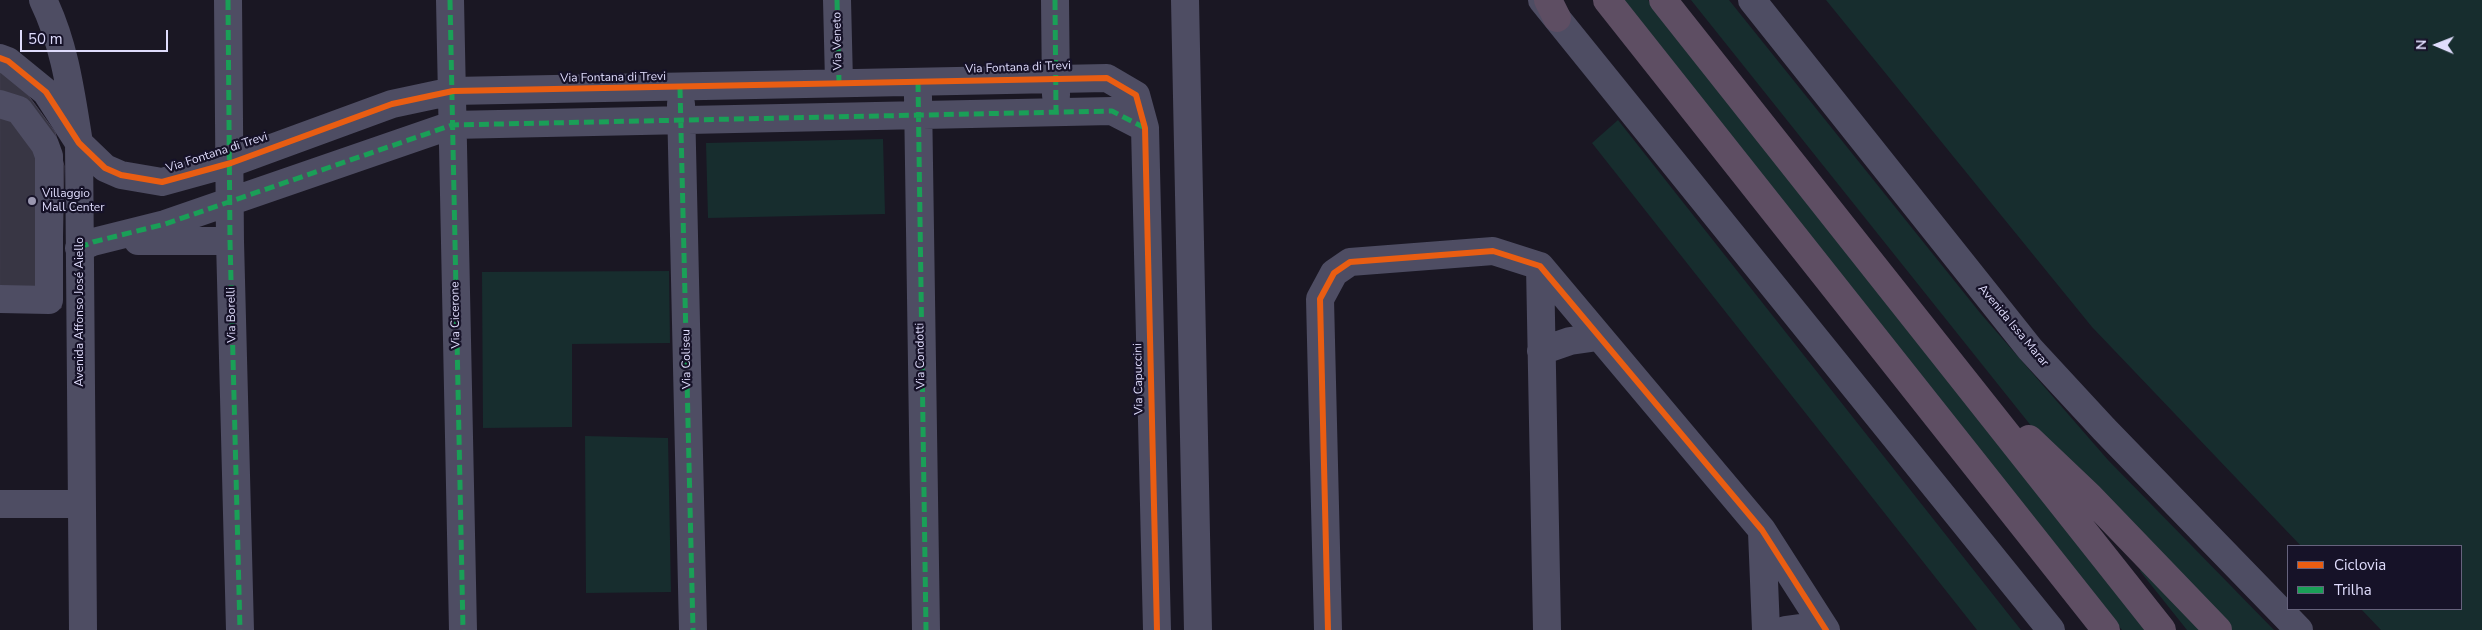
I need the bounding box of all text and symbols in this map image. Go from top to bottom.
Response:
street label: Via Veneto [830,12,846,70]
scale bar [22,20,170,52]
north arrow [2412,20,2462,70]
text: 50 m [28,29,63,49]
text: N [2412,39,2431,50]
street label: Via Fontana di Trevi [965,59,1071,77]
street label: Via Fontana di Trevi [560,70,666,86]
street label: Via Fontana di Trevi [164,130,270,176]
place label: Villaggio Mall Center [42,187,104,215]
marker: Villaggio Mall Center [26,195,38,207]
street label: Avenida Affonso José Aiello [73,237,87,387]
street label: Via Cicerone [448,281,464,349]
street label: Avenida Issa Marar [1975,282,2051,370]
street label: Via Borelli [224,287,240,343]
street label: Via Condotti [913,323,929,389]
street label: Via Coliseu [679,329,695,389]
street label: Via Capuccini [1131,343,1147,415]
legend [2287,545,2462,610]
text: Ciclovia [2334,555,2386,575]
text: Trilha [2334,580,2372,600]

